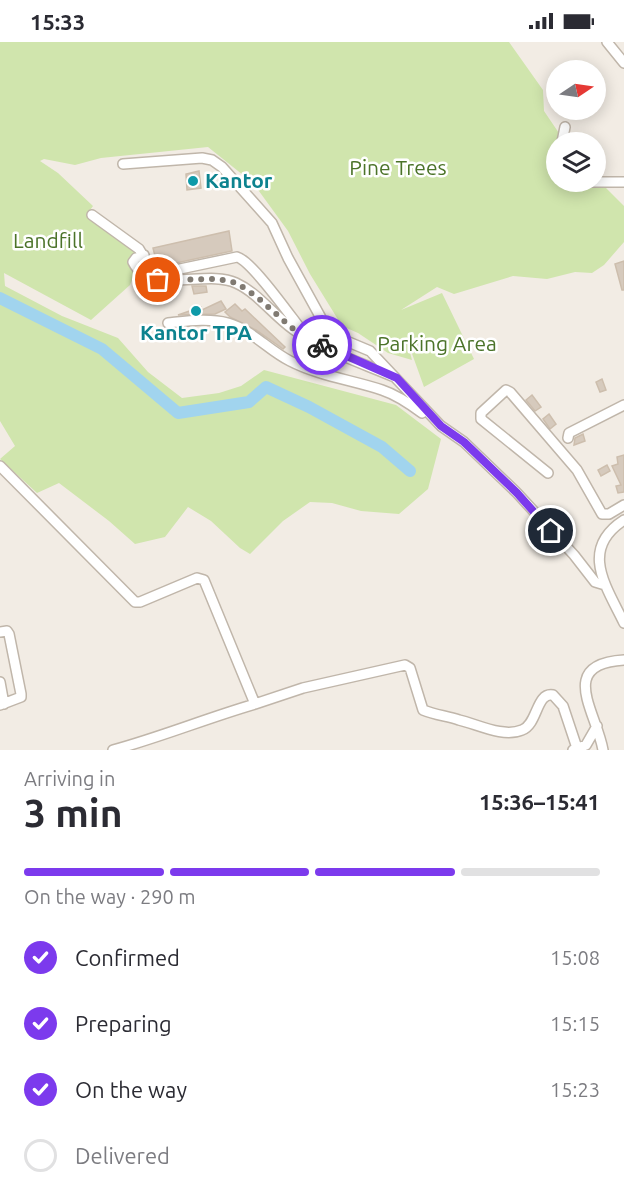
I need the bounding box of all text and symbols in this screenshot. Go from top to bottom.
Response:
text: 15:33 [30,9,85,34]
north arrow [546,60,606,120]
map controls [546,60,606,192]
button: layers [546,132,606,192]
park label: Pine Trees [349,155,447,179]
place label: Kantor [205,168,273,192]
marker: Kantor [186,174,200,188]
park label: Landfill [13,228,83,252]
pin [132,254,183,305]
icon: bag [141,263,174,296]
marker: Kantor TPA [189,304,203,318]
courier [292,315,352,375]
place label: Kantor TPA [140,320,252,344]
icon: bike [306,329,339,362]
park label: Parking Area [377,331,497,355]
pin [525,505,576,556]
icon: home [534,514,567,547]
text: Arriving in [24,767,115,790]
text: 15:36–15:41 [479,789,600,814]
text: 3 min [24,791,123,834]
text: On the way · 290 m [24,885,196,908]
icon: check [24,941,57,974]
text: Confirmed [75,945,180,970]
text: 15:08 [550,946,600,969]
icon: check [24,1007,57,1040]
text: Preparing [75,1011,172,1036]
text: 15:15 [550,1012,600,1035]
icon: check [24,1073,57,1106]
text: On the way [75,1077,187,1102]
text: 15:23 [550,1078,600,1101]
text: Delivered [75,1143,170,1168]

